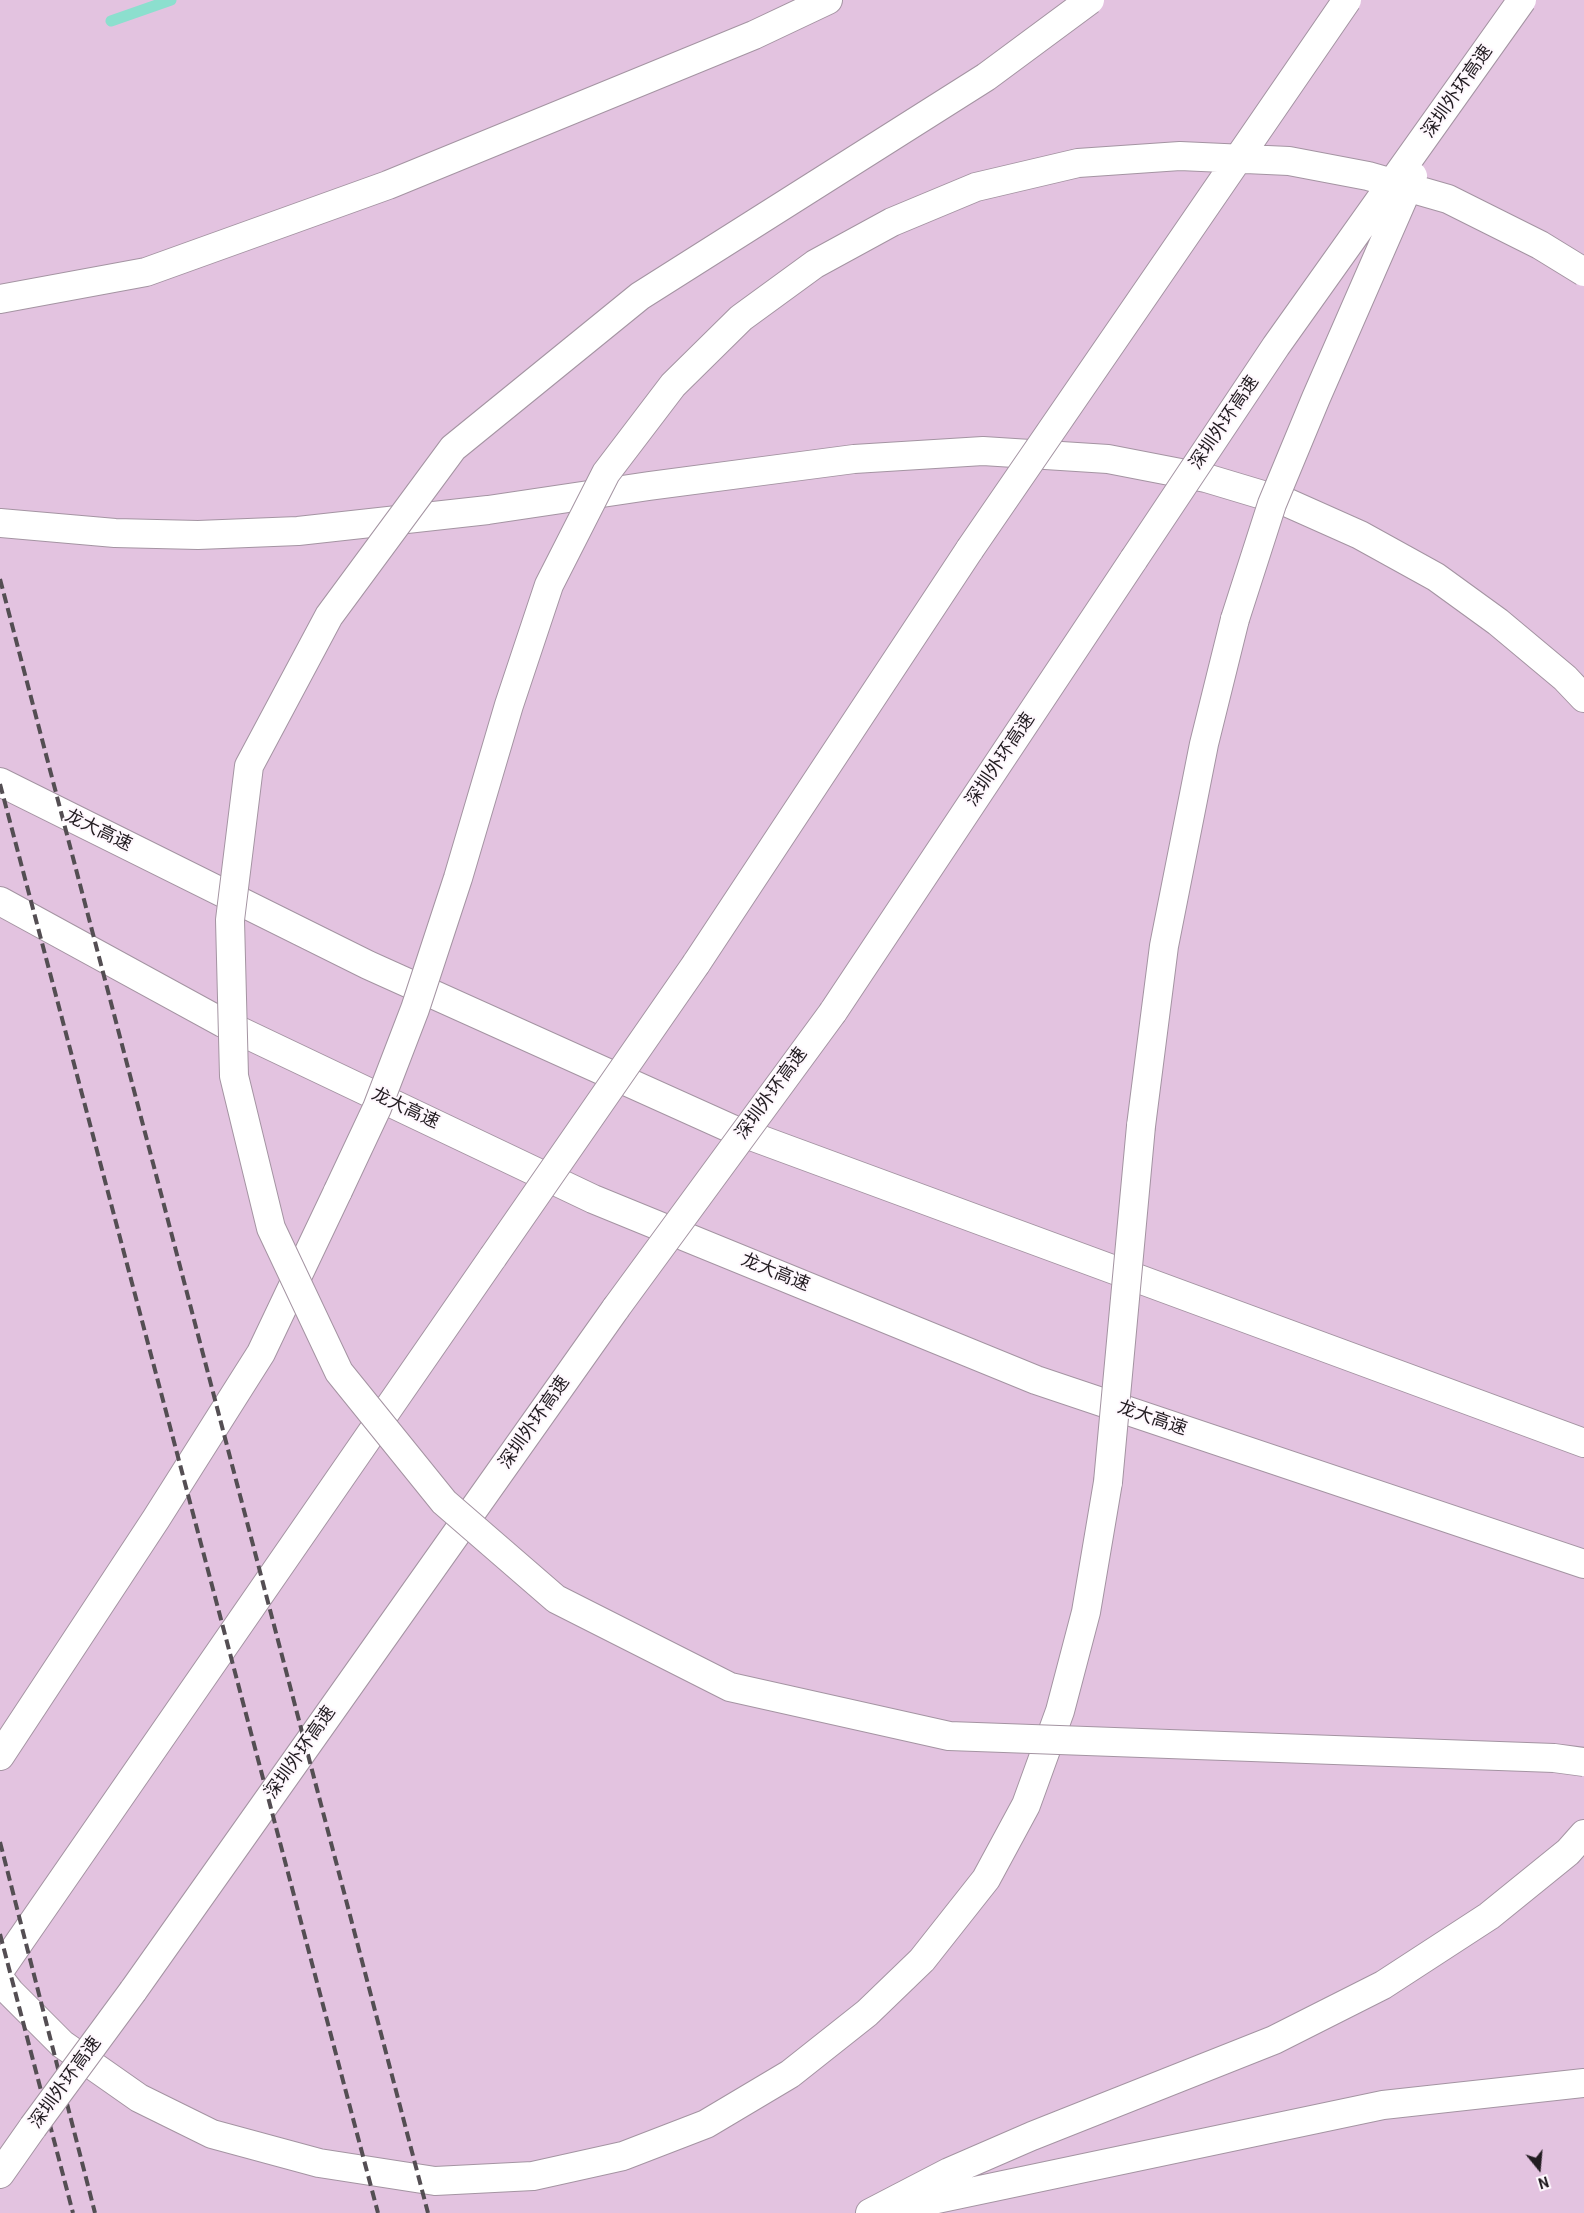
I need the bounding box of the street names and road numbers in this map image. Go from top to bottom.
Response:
street label: 深圳外环高速 [1418,42,1498,142]
street label: 深圳外环高速 [1186,372,1264,474]
street label: 深圳外环高速 [962,709,1040,811]
street label: 龙大高速 [61,806,135,856]
street label: 深圳外环高速 [732,1044,812,1144]
street label: 龙大高速 [368,1084,442,1134]
street label: 龙大高速 [738,1250,812,1296]
street label: 深圳外环高速 [495,1373,575,1473]
street label: 龙大高速 [1114,1397,1190,1441]
street label: 深圳外环高速 [261,1703,341,1803]
street label: 深圳外环高速 [26,2033,106,2133]

